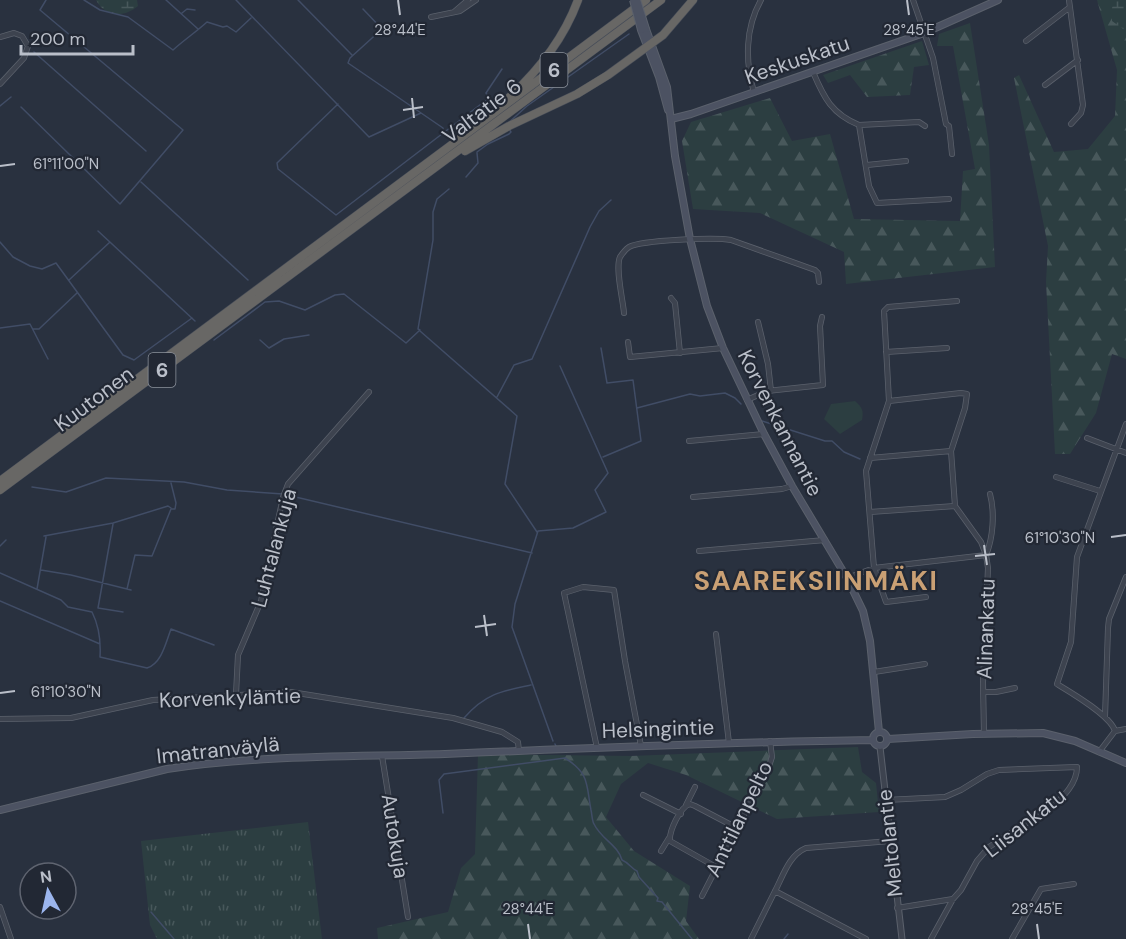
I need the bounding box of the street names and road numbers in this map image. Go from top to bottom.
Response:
street label: Keskuskatu [741,29,853,91]
road number: 6 [540,53,568,87]
street label: Valtatie 6 [437,72,527,150]
street label: Korvenkannantie [731,345,829,501]
road number: 6 [148,353,176,387]
street label: Kuutonen [49,360,139,438]
street label: Luhtalankuja [245,485,303,611]
street label: Alinankatu [970,578,1002,680]
street label: Korvenkyläntie [159,682,301,714]
street label: Helsingintie [601,713,715,745]
street label: Imatranväylä [155,730,281,770]
street label: Anttilanpelto [699,756,779,882]
street label: Liisankatu [978,782,1072,864]
street label: Meltolantie [870,788,910,898]
street label: Autokuja [375,792,415,880]

